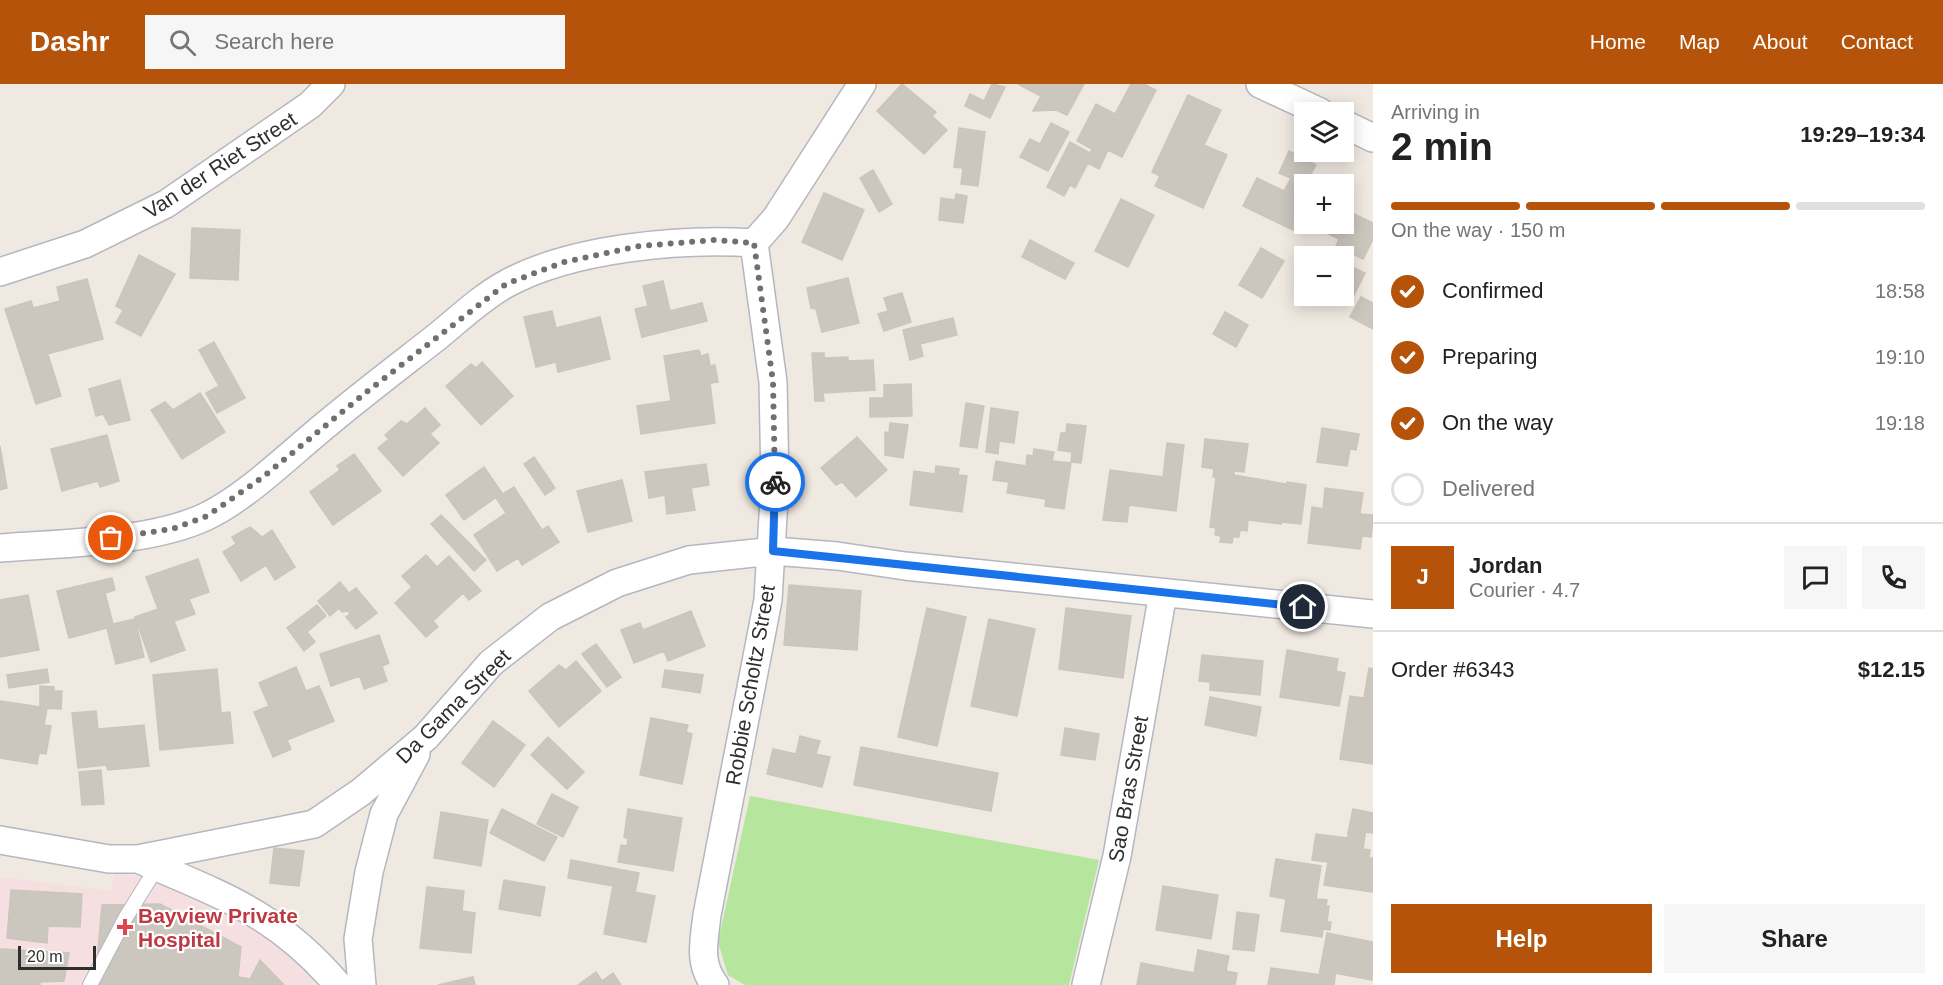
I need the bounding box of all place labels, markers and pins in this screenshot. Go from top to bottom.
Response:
pin [85,512,136,563]
pin [1277,581,1328,632]
place label: Bayview Private Hospital [138,904,298,951]
marker: Bayview Private Hospital [116,918,134,936]

